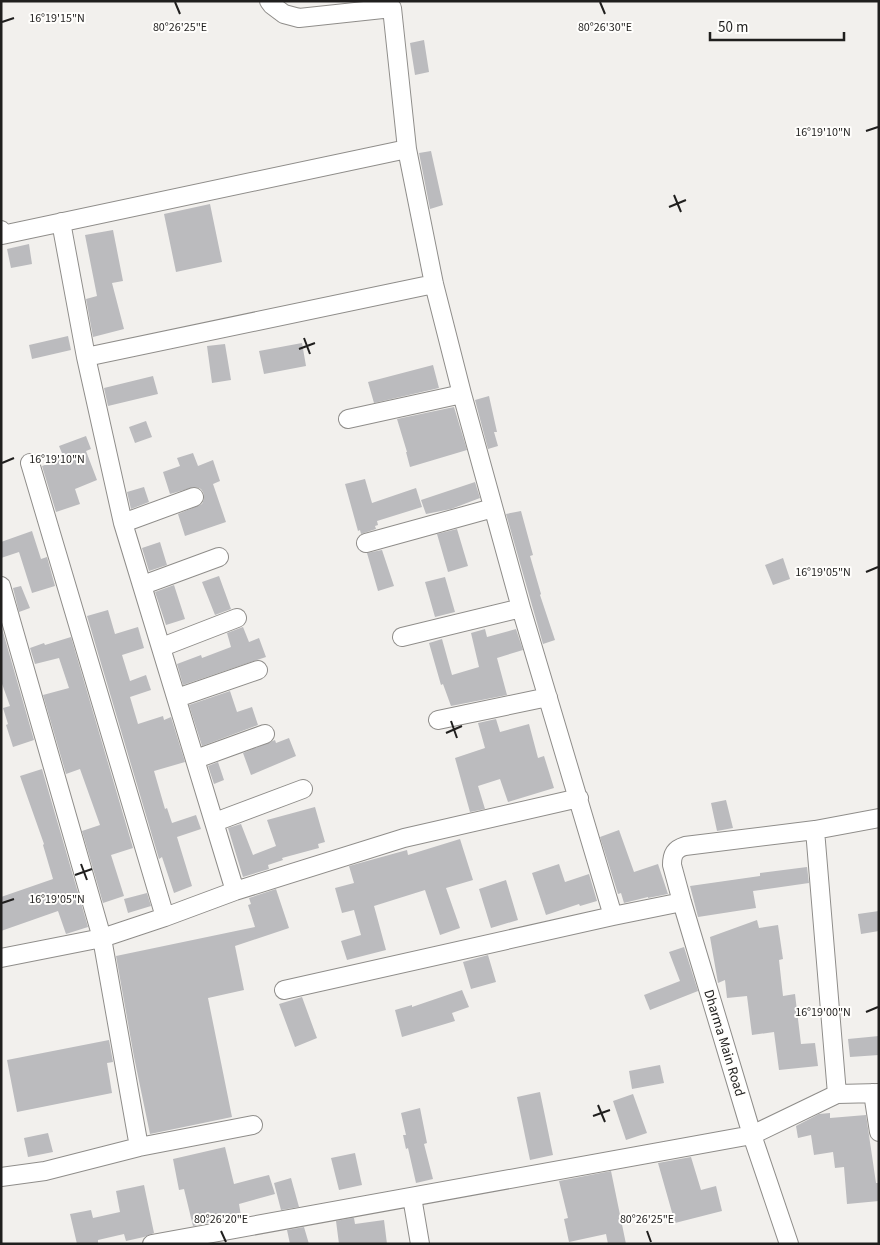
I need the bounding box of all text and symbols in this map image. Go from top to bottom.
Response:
text: 16°19'15"N [29,10,85,27]
scale bar [710,10,844,42]
text: 50 m [718,17,748,38]
text: 80°26'25"E [153,19,207,36]
text: 80°26'30"E [578,19,632,36]
text: 16°19'10"N [795,124,851,141]
text: 16°19'10"N [29,451,85,468]
text: 16°19'05"N [795,564,851,581]
text: 16°19'05"N [29,891,85,908]
street label: Dharma Main Road [698,987,750,1099]
text: 16°19'00"N [795,1004,851,1021]
text: 80°26'20"E [194,1211,248,1228]
text: 80°26'25"E [620,1211,674,1228]

